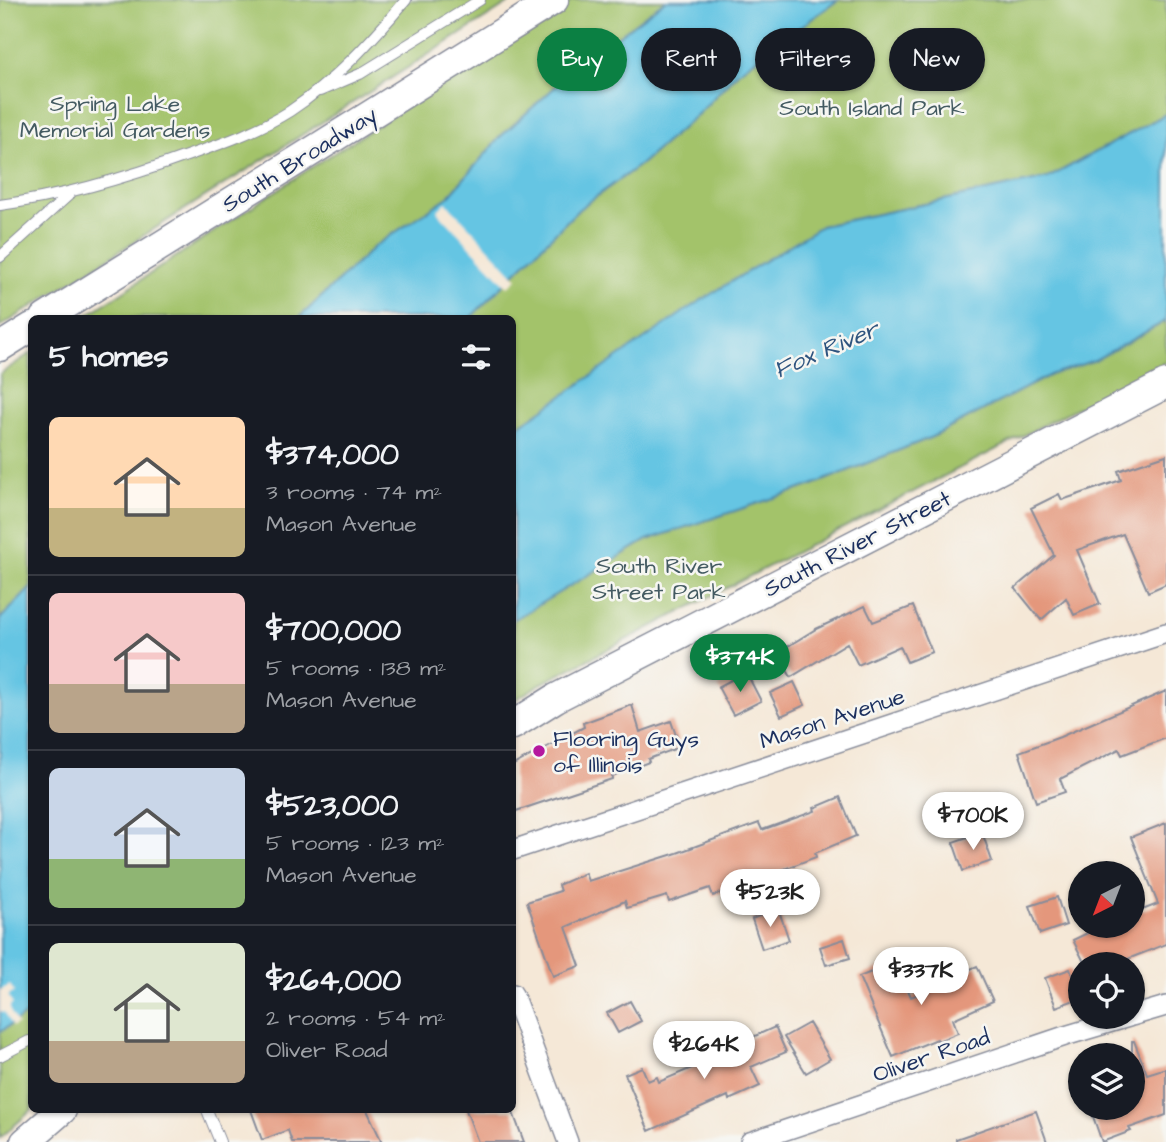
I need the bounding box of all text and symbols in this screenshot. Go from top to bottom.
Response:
chip: Buy [537,28,627,91]
chip: Rent [641,28,741,91]
chip: Filters [755,28,875,91]
chip: New [889,28,985,91]
park label: Spring Lake Memorial Gardens [20,88,210,146]
park label: South Island Park [779,92,965,124]
street label: South Broadway [216,99,384,221]
water label: Fox River [769,312,886,387]
text: 5 homes [49,336,169,378]
icon: filters [457,338,495,376]
text: $374,000 [266,434,399,476]
icon: home [105,445,189,529]
text: 3 rooms · 74 m² [266,476,442,508]
street label: South River Street [758,482,957,605]
text: Mason Avenue [266,508,417,540]
park label: South River Street Park [592,550,726,608]
text: $700,000 [266,610,401,652]
icon: home [105,621,189,705]
pin: $374K [691,634,789,694]
text: $374K [706,641,774,673]
text: 5 rooms · 138 m² [266,652,446,684]
street label: Mason Avenue [756,680,909,757]
text: Mason Avenue [266,684,417,716]
place label: Flooring Guys of Illinois [553,723,699,781]
marker: Flooring Guys of Illinois [531,743,547,759]
text: $523,000 [266,785,398,827]
pin: $700K [924,792,1022,852]
icon: home [105,796,189,880]
text: $700K [938,799,1008,831]
text: 5 rooms · 123 m² [266,827,445,859]
text: Mason Avenue [266,859,417,891]
north arrow [1068,861,1144,938]
map controls [1068,861,1145,1120]
pin: $523K [721,870,819,929]
text: $523K [736,876,804,908]
pin: $337K [872,948,970,1007]
button: locate [1068,952,1145,1029]
text: $337K [889,954,953,986]
text: $264,000 [266,960,401,1002]
icon: home [105,971,189,1055]
text: 2 rooms · 54 m² [266,1002,446,1034]
pin: $264K [655,1021,753,1081]
street label: Oliver Road [869,1021,994,1091]
text: $264K [669,1028,739,1060]
text: Oliver Road [266,1034,388,1066]
button: layers [1068,1043,1145,1120]

